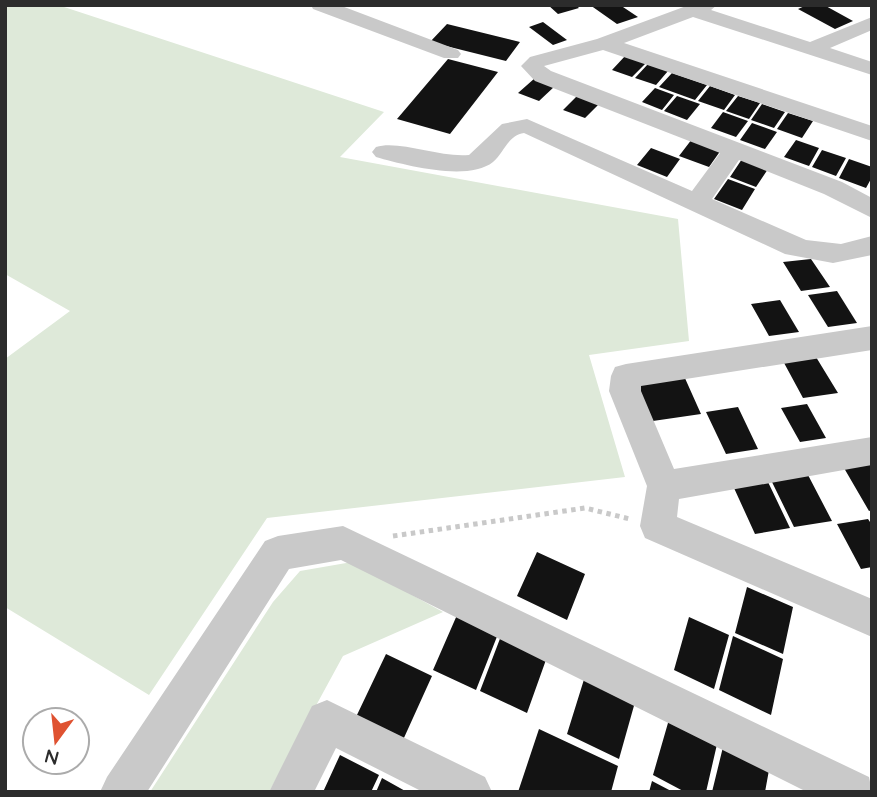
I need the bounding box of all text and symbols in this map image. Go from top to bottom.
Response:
north arrow [21,706,91,776]
text: N [42,744,61,771]

